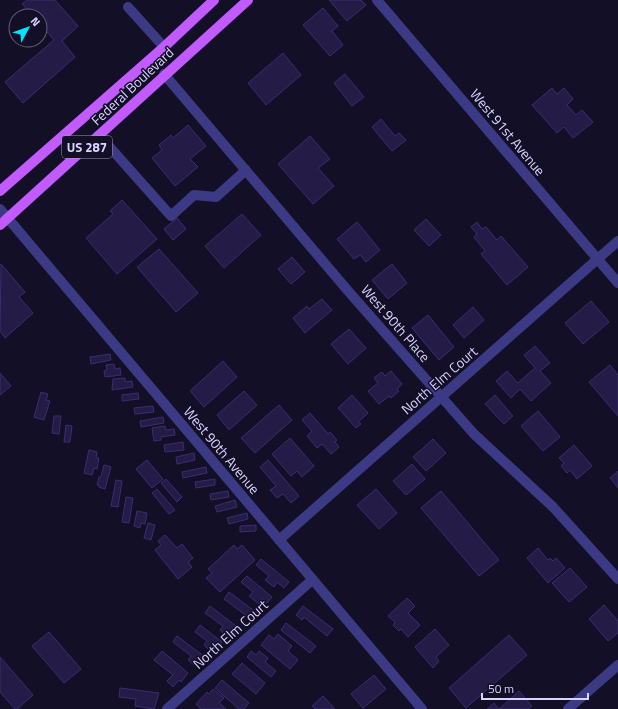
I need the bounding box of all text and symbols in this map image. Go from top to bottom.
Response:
north arrow [8,8,48,48]
text: N [27,13,44,30]
street label: Federal Boulevard [86,42,178,130]
street label: West 91st Avenue [465,84,551,180]
road number: US 287 [62,136,112,158]
street label: West 90th Place [356,280,436,366]
street label: North Elm Court [396,341,482,419]
street label: West 90th Avenue [179,402,265,498]
street label: North Elm Court [188,594,272,674]
scale bar [482,675,588,701]
text: 50 m [488,679,514,698]

